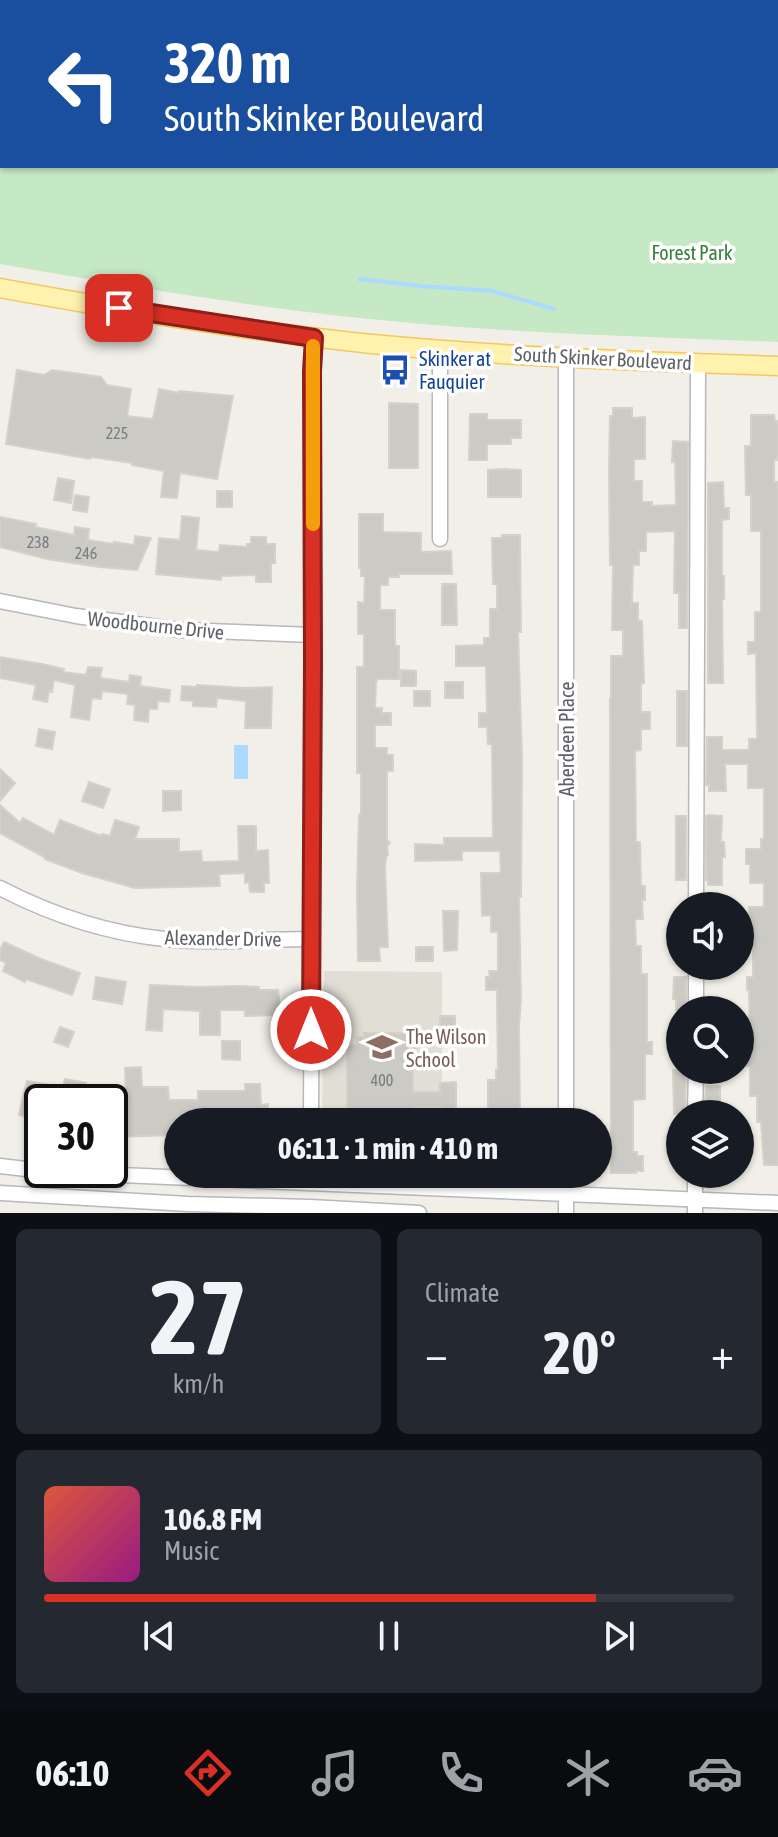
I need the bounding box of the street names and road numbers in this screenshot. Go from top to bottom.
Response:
street label: South Skinker Boulevard [514,342,692,374]
street label: Woodbourne Drive [87,606,225,644]
street label: Aberdeen Place [555,681,578,797]
street label: Alexander Drive [164,925,282,951]

